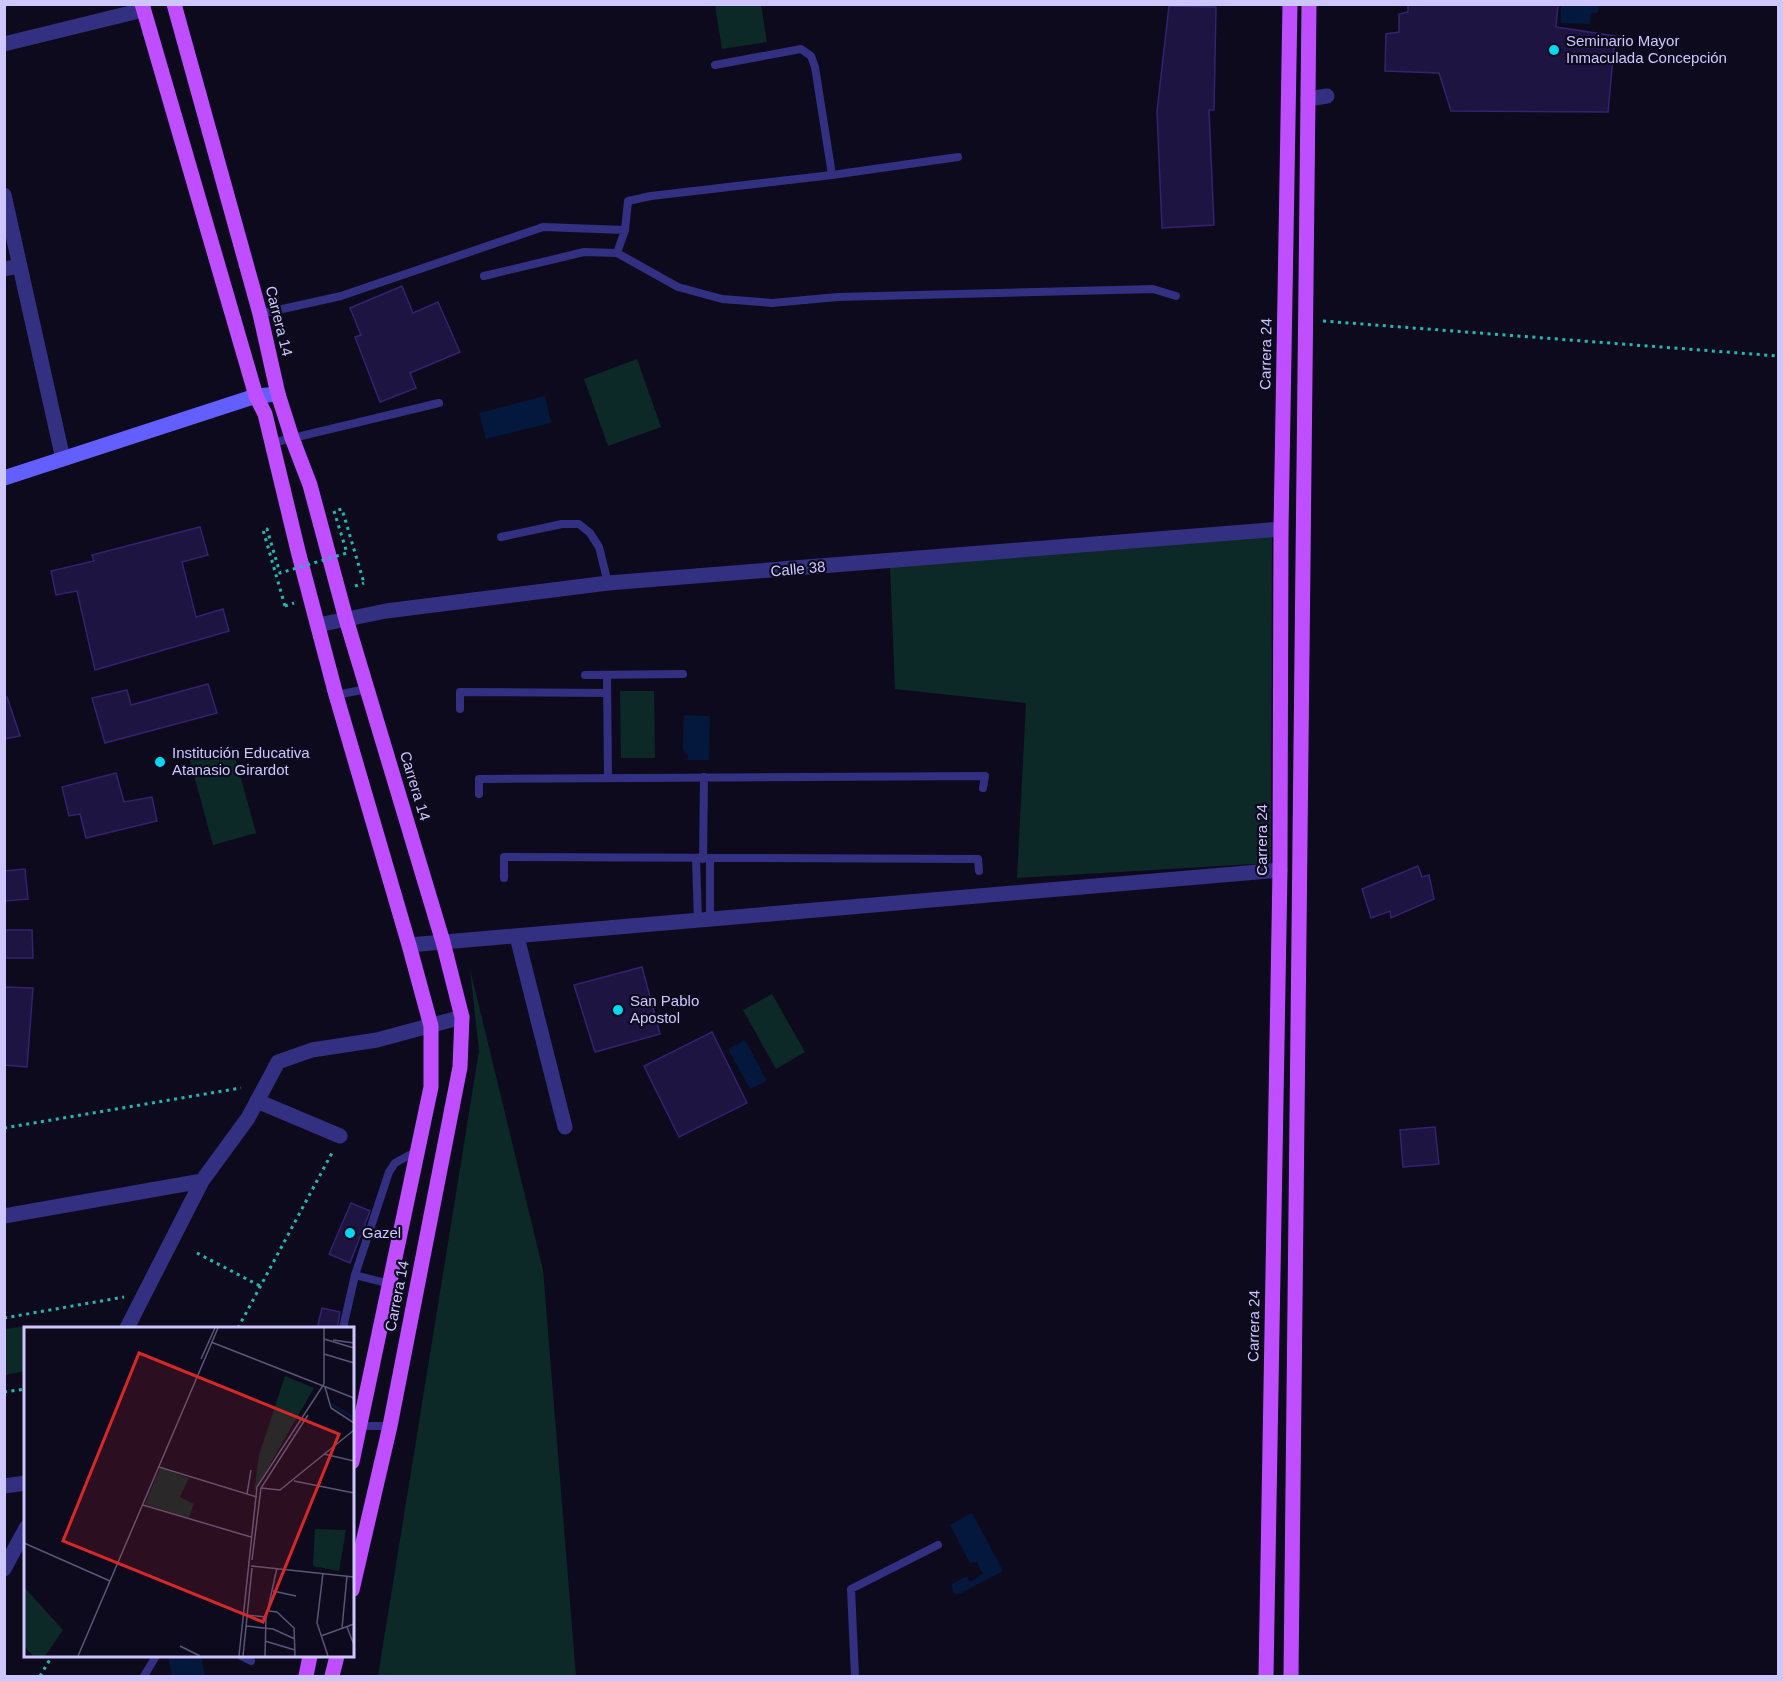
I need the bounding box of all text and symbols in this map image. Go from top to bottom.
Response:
place label: Seminario Mayor Inmaculada Concepción [1566,32,1727,66]
marker: Seminario Mayor Inmaculada Concepción [1547,43,1561,57]
street label: Carrera 14 [263,284,296,358]
street label: Carrera 24 [1256,318,1275,390]
street label: Calle 38 [770,558,826,579]
place label: Institución Educativa Atanasio Girardot [172,744,310,778]
street label: Carrera 14 [397,749,434,823]
marker: Institución Educativa Atanasio Girardot [153,755,167,769]
street label: Carrera 24 [1253,804,1270,876]
place label: San Pablo Apostol [630,992,699,1026]
marker: San Pablo Apostol [611,1003,625,1017]
place label: Gazel [362,1224,401,1241]
marker: Gazel [343,1226,357,1240]
street label: Carrera 14 [381,1259,412,1333]
street label: Carrera 24 [1244,1290,1263,1362]
inset map [24,1327,354,1657]

